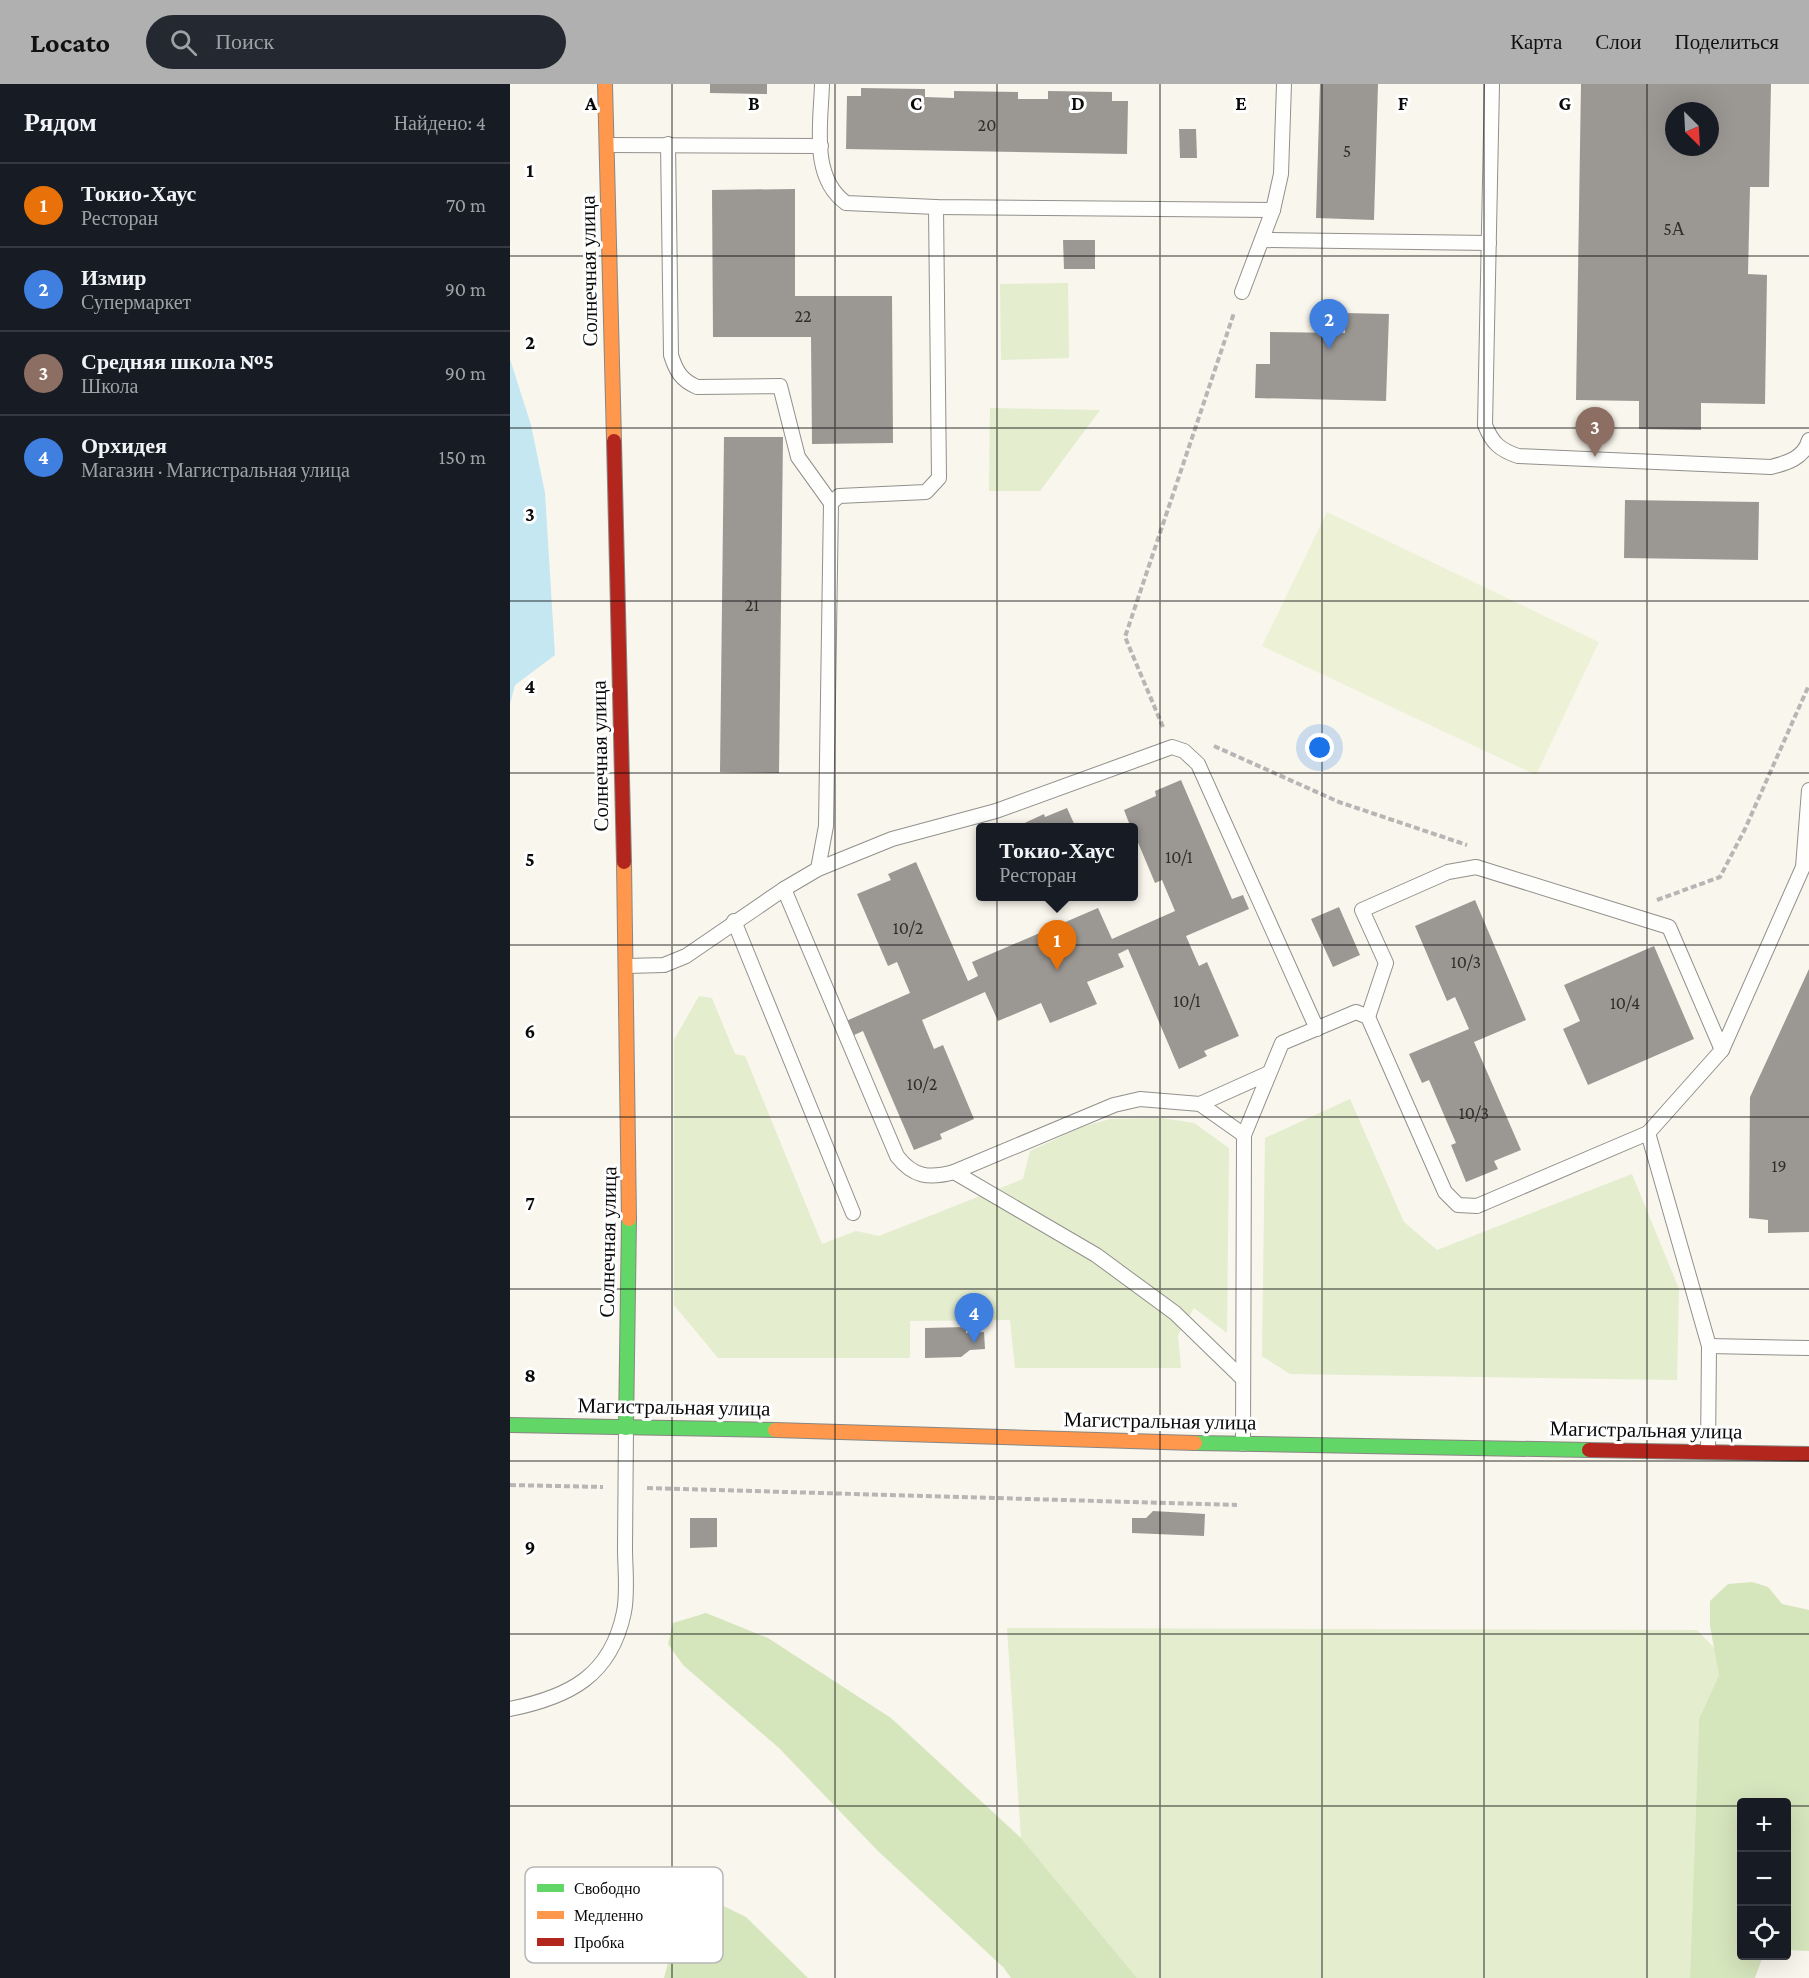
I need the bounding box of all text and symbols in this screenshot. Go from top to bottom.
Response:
search box [146,15,566,69]
icon: search [167,26,200,59]
text: Locato [30,27,110,58]
text: Поиск [215,29,274,54]
text: Карта [1510,30,1562,54]
text: Слои [1595,30,1641,54]
text: Поделиться [1674,30,1779,54]
text: A [584,92,598,114]
text: B [748,92,760,114]
text: C [910,92,922,114]
text: D [1071,92,1085,114]
text: E [1235,92,1247,114]
text: F [1398,92,1409,114]
text: G [1559,92,1572,114]
north arrow [1665,102,1719,156]
text: Рядом [24,108,97,137]
text: Найдено: 4 [394,112,486,134]
house number: 20 [978,115,996,135]
house number: 5 [1343,141,1351,161]
text: 1 [526,159,534,181]
text: Токио-Хаус [81,181,196,206]
text: 1 [40,194,47,216]
text: 70 m [446,194,486,216]
street label: Солнечная улица [576,194,602,347]
text: Ресторан [81,207,158,229]
house number: 5А [1663,219,1685,239]
text: Измир [81,265,147,290]
text: 2 [38,278,49,300]
text: 90 m [445,278,486,300]
text: Супермаркет [81,291,191,313]
pin: 2 [1310,300,1348,349]
house number: 22 [794,306,812,326]
text: 2 [525,331,535,353]
text: Средняя школа №5 [81,349,274,374]
text: 3 [39,362,48,384]
text: 90 m [445,362,486,384]
text: Школа [81,375,138,397]
pin: 3 [1576,408,1614,457]
text: Орхидея [81,433,167,458]
text: 4 [38,446,49,468]
text: 150 m [439,446,486,468]
text: Магазин · Магистральная улица [81,459,350,481]
text: 3 [525,503,535,525]
house number: 21 [745,595,759,615]
text: 4 [525,675,536,697]
street label: Солнечная улица [587,679,613,832]
your location [1305,733,1334,762]
popup [976,823,1138,901]
text: Токио-Хаус [999,838,1115,863]
house number: 10/1 [1165,847,1193,867]
text: 5 [525,848,535,870]
text: Ресторан [999,864,1077,886]
house number: 10/2 [893,918,923,938]
pin: 1 [1038,920,1076,970]
house number: 10/3 [1451,952,1481,972]
house number: 10/1 [1173,991,1201,1011]
house number: 10/4 [1610,993,1640,1013]
text: 6 [525,1020,535,1042]
house number: 10/2 [907,1074,937,1094]
house number: 10/3 [1459,1103,1489,1123]
house number: 19 [1771,1156,1787,1176]
street label: Солнечная улица [595,1165,621,1318]
text: 7 [525,1192,535,1214]
pin: 4 [954,1294,994,1343]
text: 8 [524,1364,536,1386]
street label: Магистральная улица [577,1393,771,1421]
street label: Магистральная улица [1063,1407,1257,1435]
street label: Магистральная улица [1549,1416,1743,1444]
text: 9 [525,1536,535,1558]
map controls [1737,1798,1791,1960]
button: + [1737,1798,1791,1852]
button: − [1737,1852,1791,1906]
legend [525,1867,723,1963]
text: Свободно [574,1880,641,1898]
button: locate [1737,1906,1791,1960]
text: Медленно [574,1907,643,1925]
text: Пробка [574,1934,624,1952]

